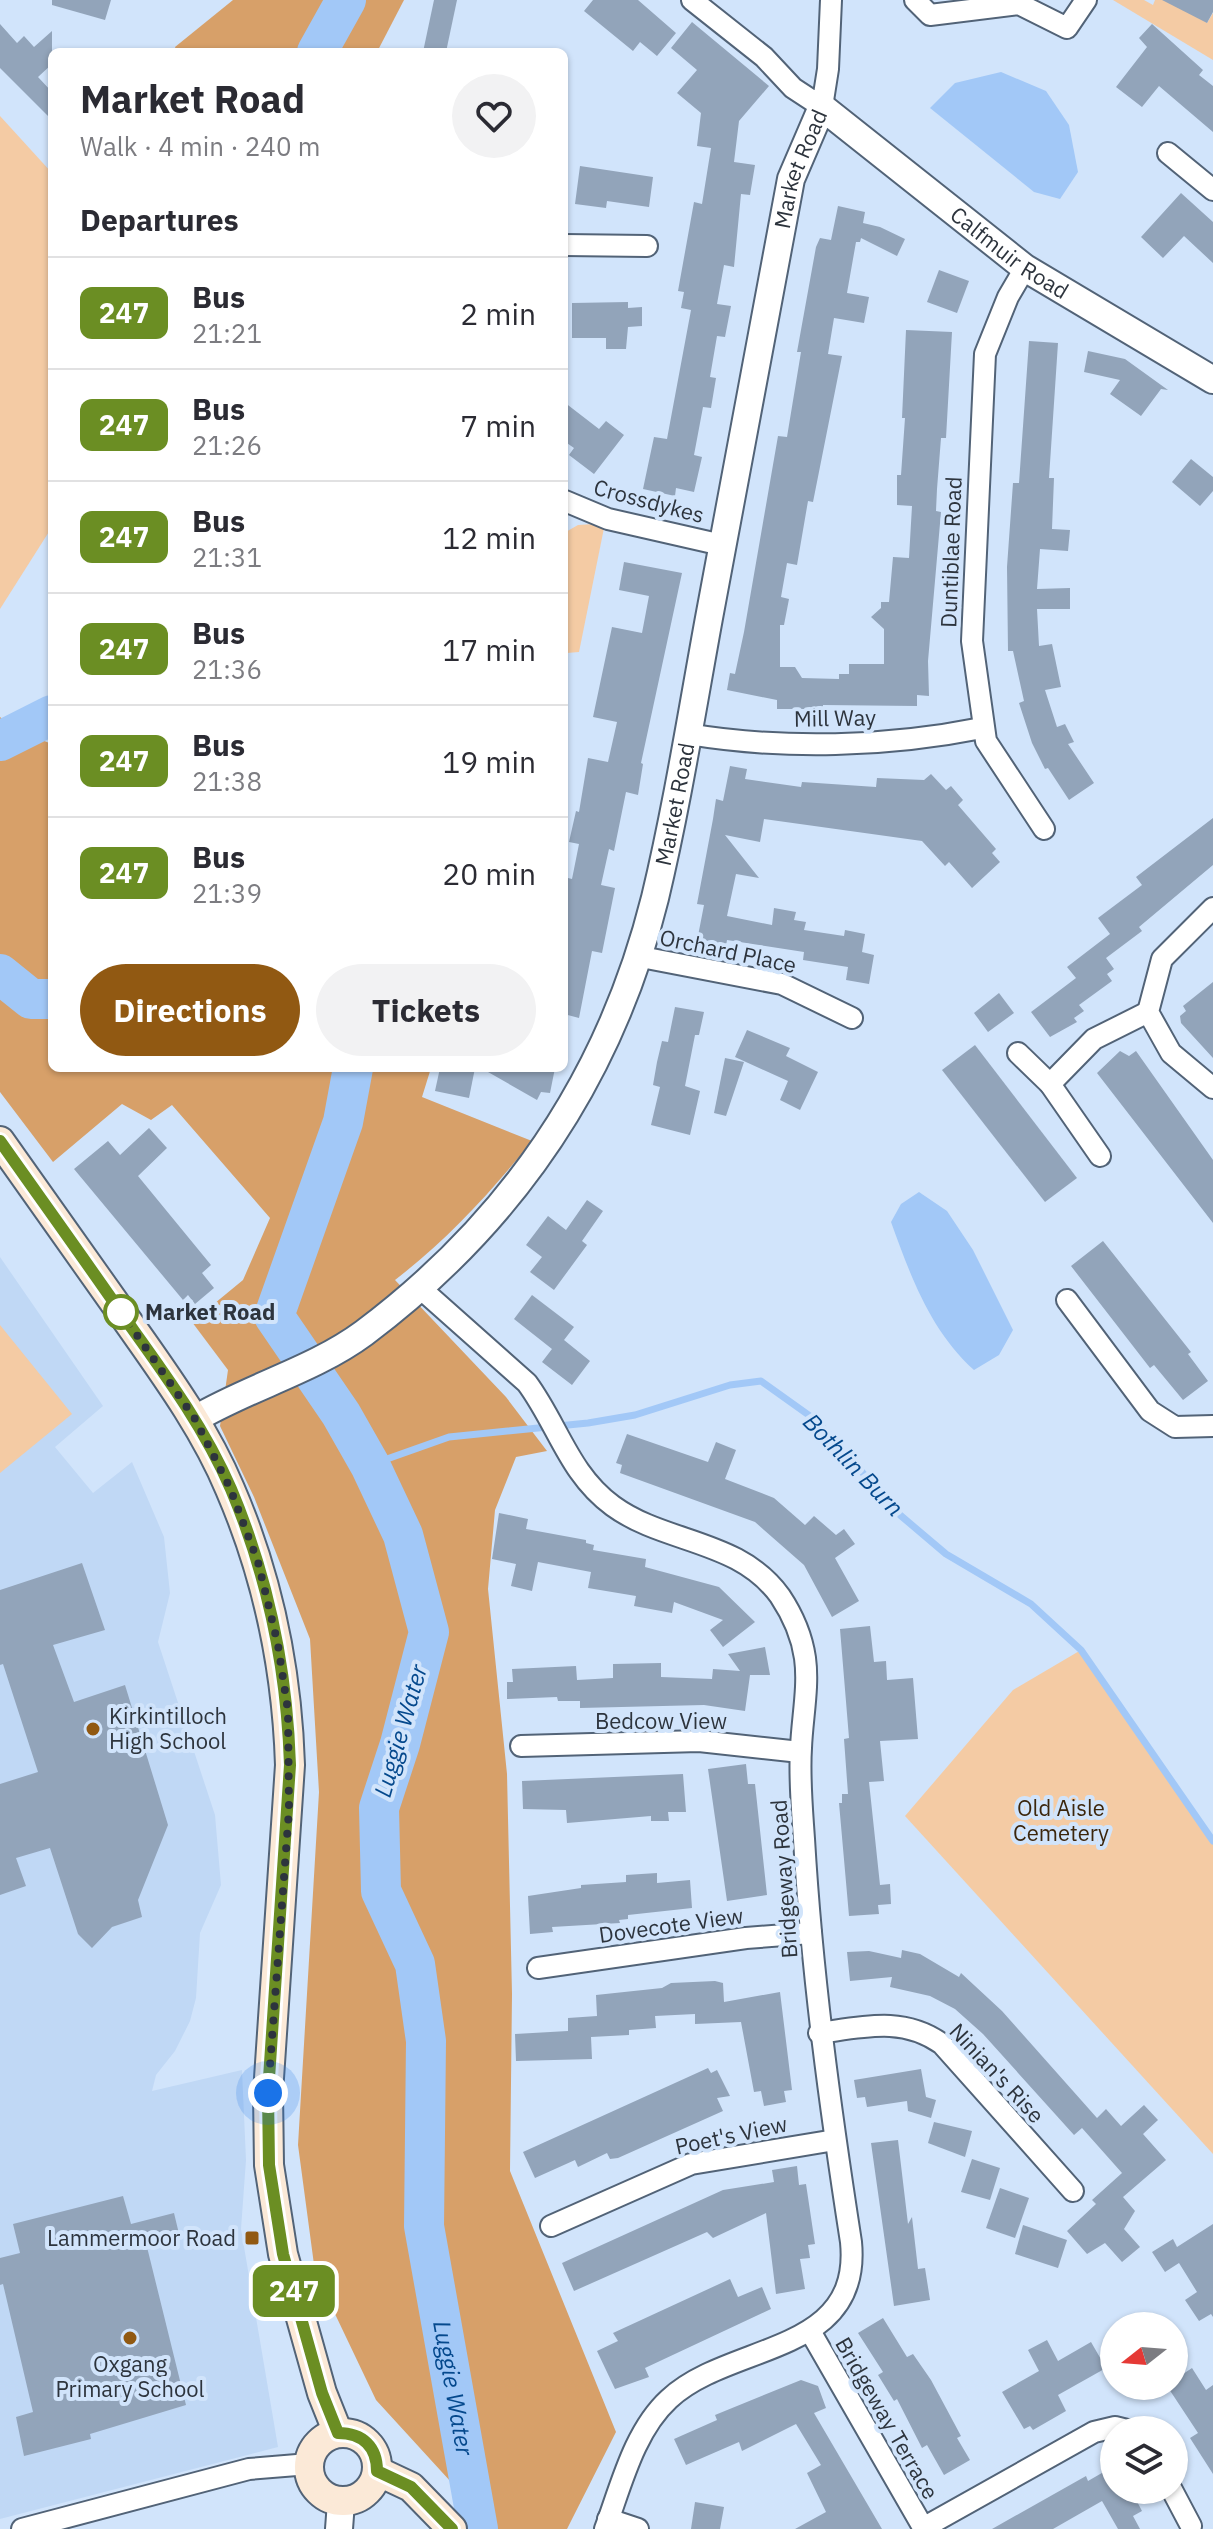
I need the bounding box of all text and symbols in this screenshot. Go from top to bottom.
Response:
text: Market Road [80,74,305,123]
button: heart [452,74,536,158]
street label: Market Road [767,105,833,231]
text: Walk · 4 min · 240 m [80,129,320,163]
text: Departures [80,200,239,239]
street label: Calfmuir Road [945,200,1074,305]
text: Bus [192,277,245,316]
text: 247 [99,294,149,331]
text: 2 min [460,294,536,333]
text: 21:21 [192,316,262,350]
text: Bus [192,389,245,428]
text: 247 [99,406,149,443]
text: 7 min [460,406,536,445]
text: 21:26 [192,428,262,462]
street label: Crossdykes [591,472,707,529]
street label: Duntiblae Road [933,476,968,628]
text: Bus [192,501,245,540]
text: 247 [99,518,149,555]
text: 12 min [442,518,536,557]
text: 21:31 [192,540,262,574]
text: Bus [192,613,245,652]
text: 247 [99,630,149,667]
text: 17 min [442,630,536,669]
text: 21:36 [192,652,262,686]
street label: Mill Way [794,702,876,733]
text: Bus [192,725,245,764]
street label: Market Road [648,740,700,868]
text: 247 [99,742,149,779]
text: 19 min [442,742,536,781]
text: 21:38 [192,764,262,798]
text: Bus [192,837,245,876]
text: 247 [99,854,149,891]
text: 20 min [442,854,536,893]
text: 21:39 [192,876,262,910]
street label: Orchard Place [657,922,799,979]
button: Directions [80,964,300,1056]
button: Tickets [316,964,536,1056]
marker: Market Road [104,1295,138,1329]
place label: Market Road [145,1297,275,1326]
water label: Bothlin Burn [796,1406,911,1523]
water label: Luggie Water [366,1660,435,1801]
place label: Kirkintilloch High School [109,1701,227,1755]
street label: Bedcow View [595,1706,727,1735]
marker: Kirkintilloch High School [84,1720,102,1738]
park label: Old Aisle Cemetery [1013,1793,1109,1847]
street label: Bridgeway Road [763,1799,804,1959]
street label: Dovecote View [597,1900,745,1949]
street label: Ninian's Rise [944,2016,1051,2129]
your location [248,2073,288,2113]
street label: Poet's View [672,2108,790,2161]
place label: Lammermoor Road [47,2223,236,2252]
marker: Lammermoor Road [243,2229,261,2247]
line badge: 247 [248,2265,340,2317]
text: 247 [269,2272,319,2309]
north arrow [1100,2312,1188,2400]
map controls [1100,2312,1188,2504]
water label: Luggie Water [426,2318,482,2459]
marker: Oxgang Primary School [121,2329,139,2347]
street label: Bridgeway Terrace [829,2331,946,2504]
place label: Oxgang Primary School [55,2349,205,2403]
button: layers [1100,2416,1188,2504]

